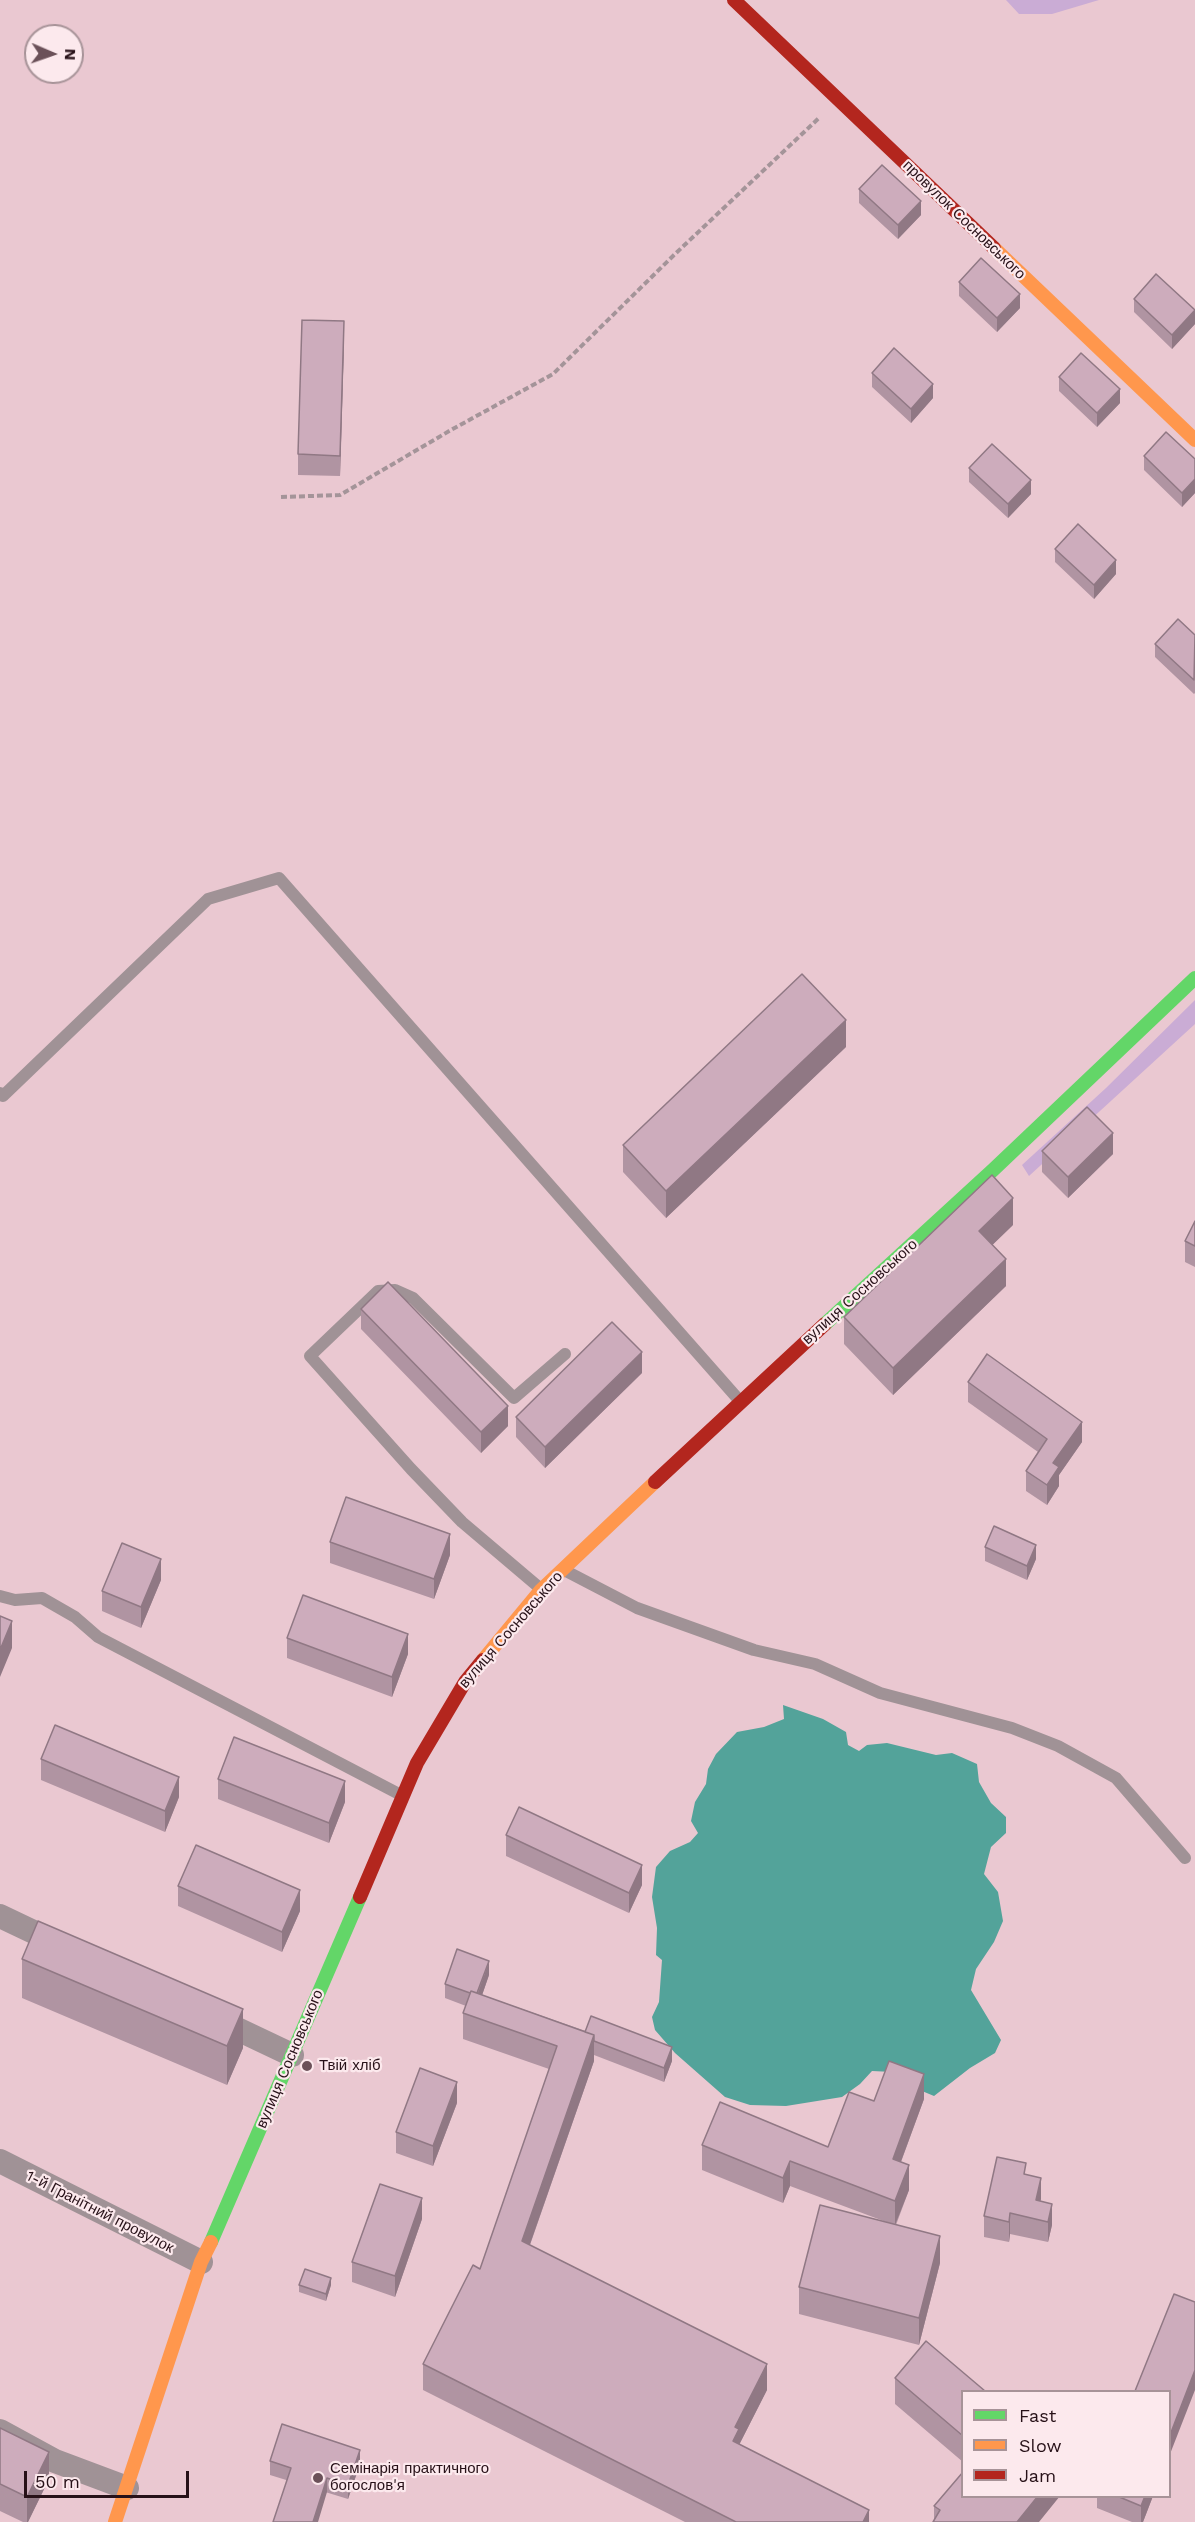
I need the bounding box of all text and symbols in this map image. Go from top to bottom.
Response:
north arrow [24,24,84,84]
text: N [61,48,80,61]
street label: провулок Сосновського [899,157,1029,283]
street label: вулиця Сосновського [799,1236,921,1348]
street label: вулиця Сосновського [455,1568,567,1692]
street label: вулиця Сосновського [253,1987,327,2131]
place label: Твій хліб [319,2057,380,2075]
marker: Твій хліб [300,2059,314,2073]
street label: 1-й Гранітний провулок [23,2167,177,2257]
legend [961,2390,1171,2498]
text: Fast [1019,2405,1056,2426]
text: Slow [1019,2435,1062,2456]
scale bar [27,2459,192,2497]
place label: Семінарія практичного богослов'я [330,2460,489,2495]
text: Jam [1019,2465,1056,2486]
text: 50 m [35,2471,80,2492]
marker: Семінарія практичного богослов'я [311,2471,325,2485]

